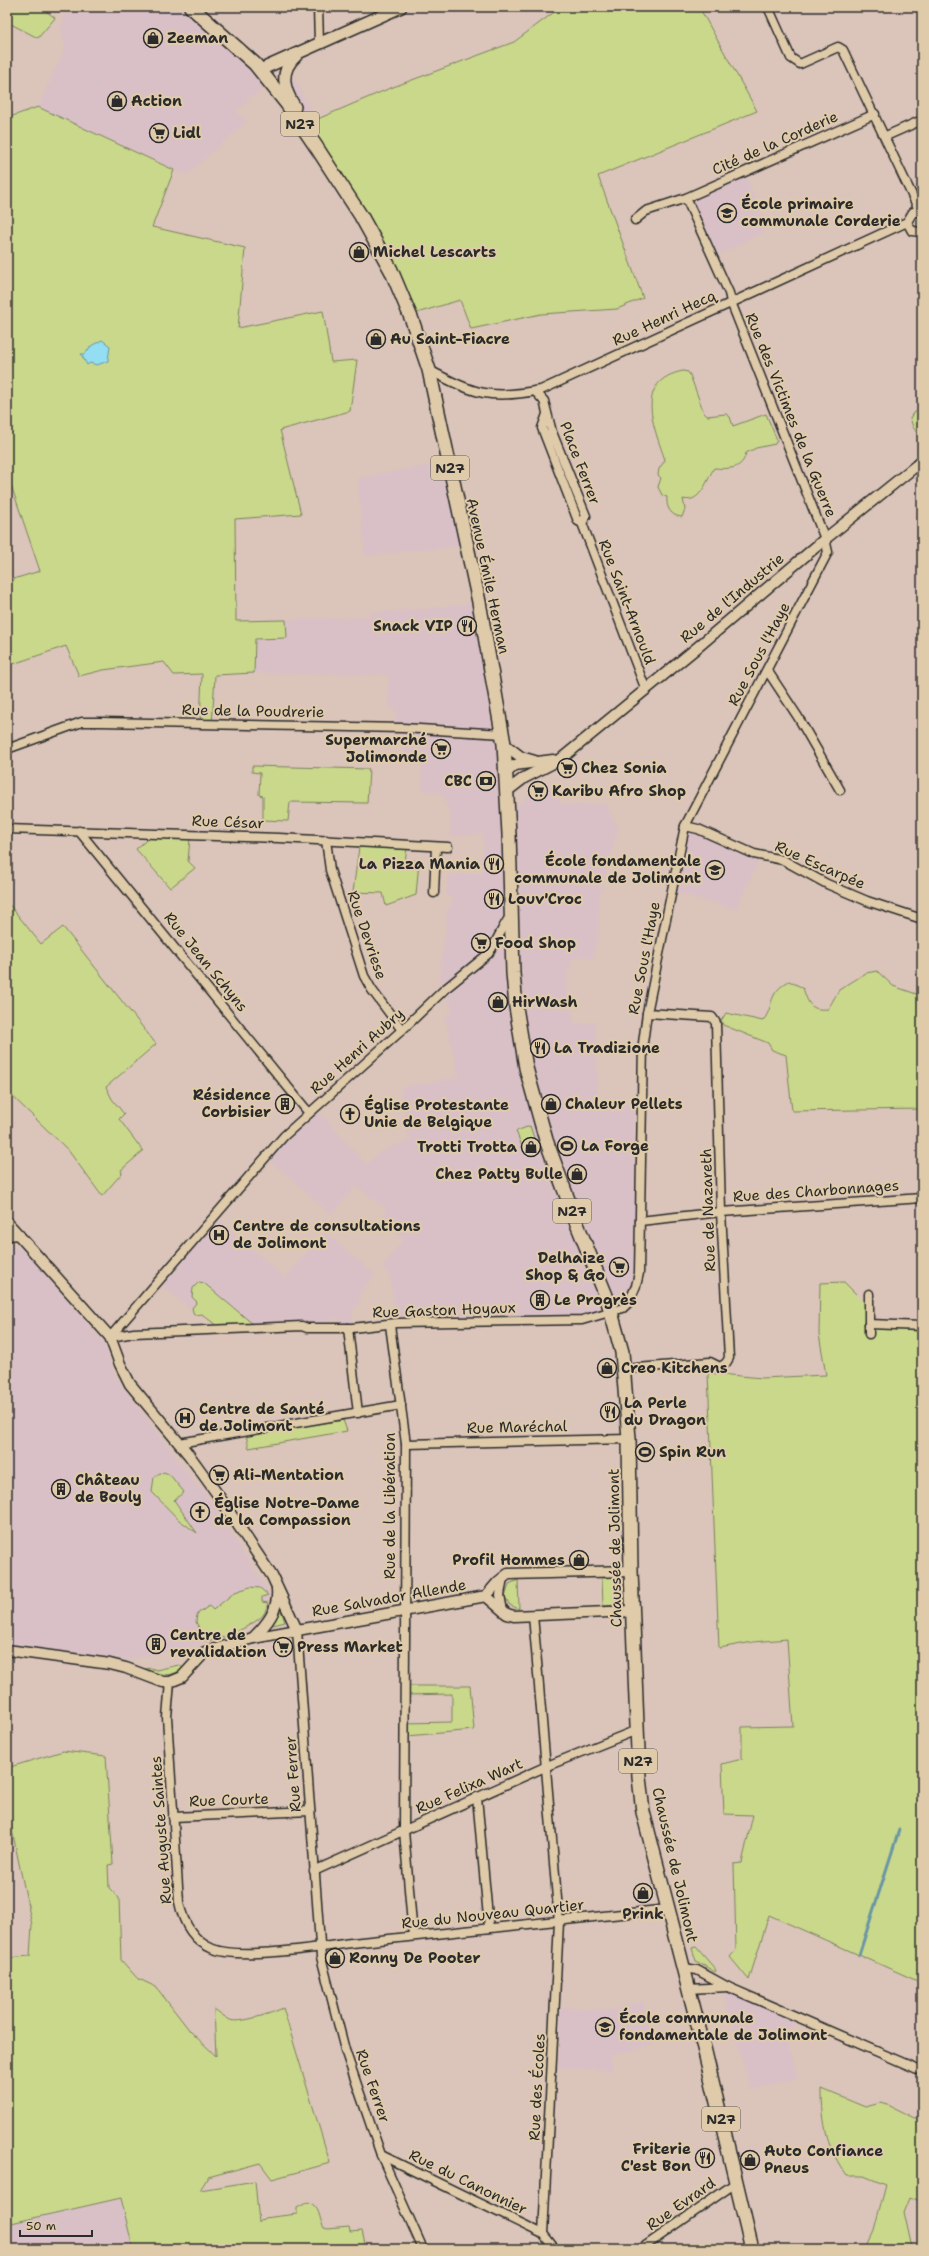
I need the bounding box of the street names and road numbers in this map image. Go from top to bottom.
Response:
street label: Cité de la Corderie [709,106,841,180]
road number: N27 [281,112,319,136]
street label: Rue Henri Hecq [609,285,720,351]
street label: Rue des Victimes de la Guerre [741,310,841,520]
street label: Place Ferrer [555,419,605,507]
road number: N27 [431,456,469,480]
street label: Avenue Émile Herman [462,496,515,656]
street label: Rue Saint-Arnould [594,537,660,668]
street label: Rue de l'Industrie [676,549,788,647]
street label: Rue Sous l'Haye [723,599,795,709]
street label: Rue de la Poudrerie [181,700,325,722]
street label: Rue César [191,811,265,833]
street label: Rue Escarpée [772,836,868,894]
street label: Rue Devriese [342,888,392,982]
street label: Rue Sous l'Haye [623,900,665,1016]
street label: Rue Jean Schyns [160,908,252,1016]
street label: Rue Henri Aubry [306,1004,408,1098]
street label: Rue de Nazareth [696,1148,720,1272]
street label: Rue des Charbonnages [732,1175,900,1207]
road number: N27 [553,1199,591,1223]
street label: Rue Gaston Hoyaux [372,1297,516,1322]
street label: Rue Maréchal [467,1416,568,1438]
street label: Rue de la Libération [380,1433,400,1579]
street label: Chaussée de Jolimont [604,1468,626,1628]
street label: Rue Salvador Allende [310,1575,468,1621]
street label: Rue Ferrer [280,1735,306,1813]
road number: N27 [619,1749,657,1773]
street label: Rue Felixa Wart [412,1753,526,1819]
street label: Rue Auguste Saintes [146,1755,176,1905]
street label: Chaussée de Jolimont [647,1785,703,1945]
street label: Rue Courte [189,1789,269,1811]
street label: Rue du Nouveau Quartier [401,1894,585,1934]
street label: Rue des Écoles [523,2033,550,2141]
street label: Rue Ferrer [351,2047,395,2125]
road number: N27 [702,2107,740,2131]
street label: Rue du Canonnier [406,2145,530,2219]
street label: Rue Evrard [642,2173,720,2235]

